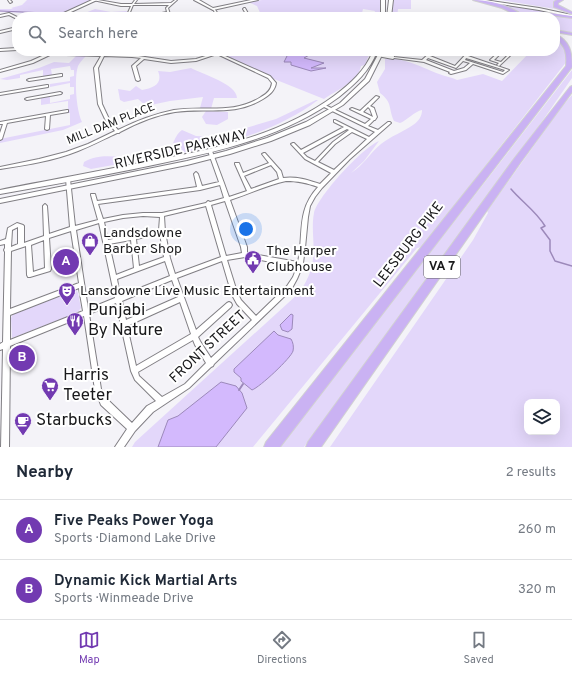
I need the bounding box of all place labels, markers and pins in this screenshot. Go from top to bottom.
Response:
place label: Landsdowne Barber Shop [103,225,182,258]
shop icon: Landsdowne Barber Shop [80,231,100,256]
place label: The Harper Clubhouse [266,243,337,276]
pin: A [53,247,79,277]
public building icon: The Harper Clubhouse [243,249,263,274]
theatre icon: Lansdowne Live Music Entertainment [57,281,77,306]
place label: Lansdowne Live Music Entertainment [80,283,314,300]
place label: Punjabi By Nature [88,300,163,342]
restaurant icon: Punjabi By Nature [65,311,85,336]
pin: B [9,343,35,373]
place label: Harris Teeter [63,365,112,407]
supermarket icon: Harris Teeter [40,376,60,401]
place label: Starbucks [36,410,112,432]
cafe icon: Starbucks [13,411,33,436]

